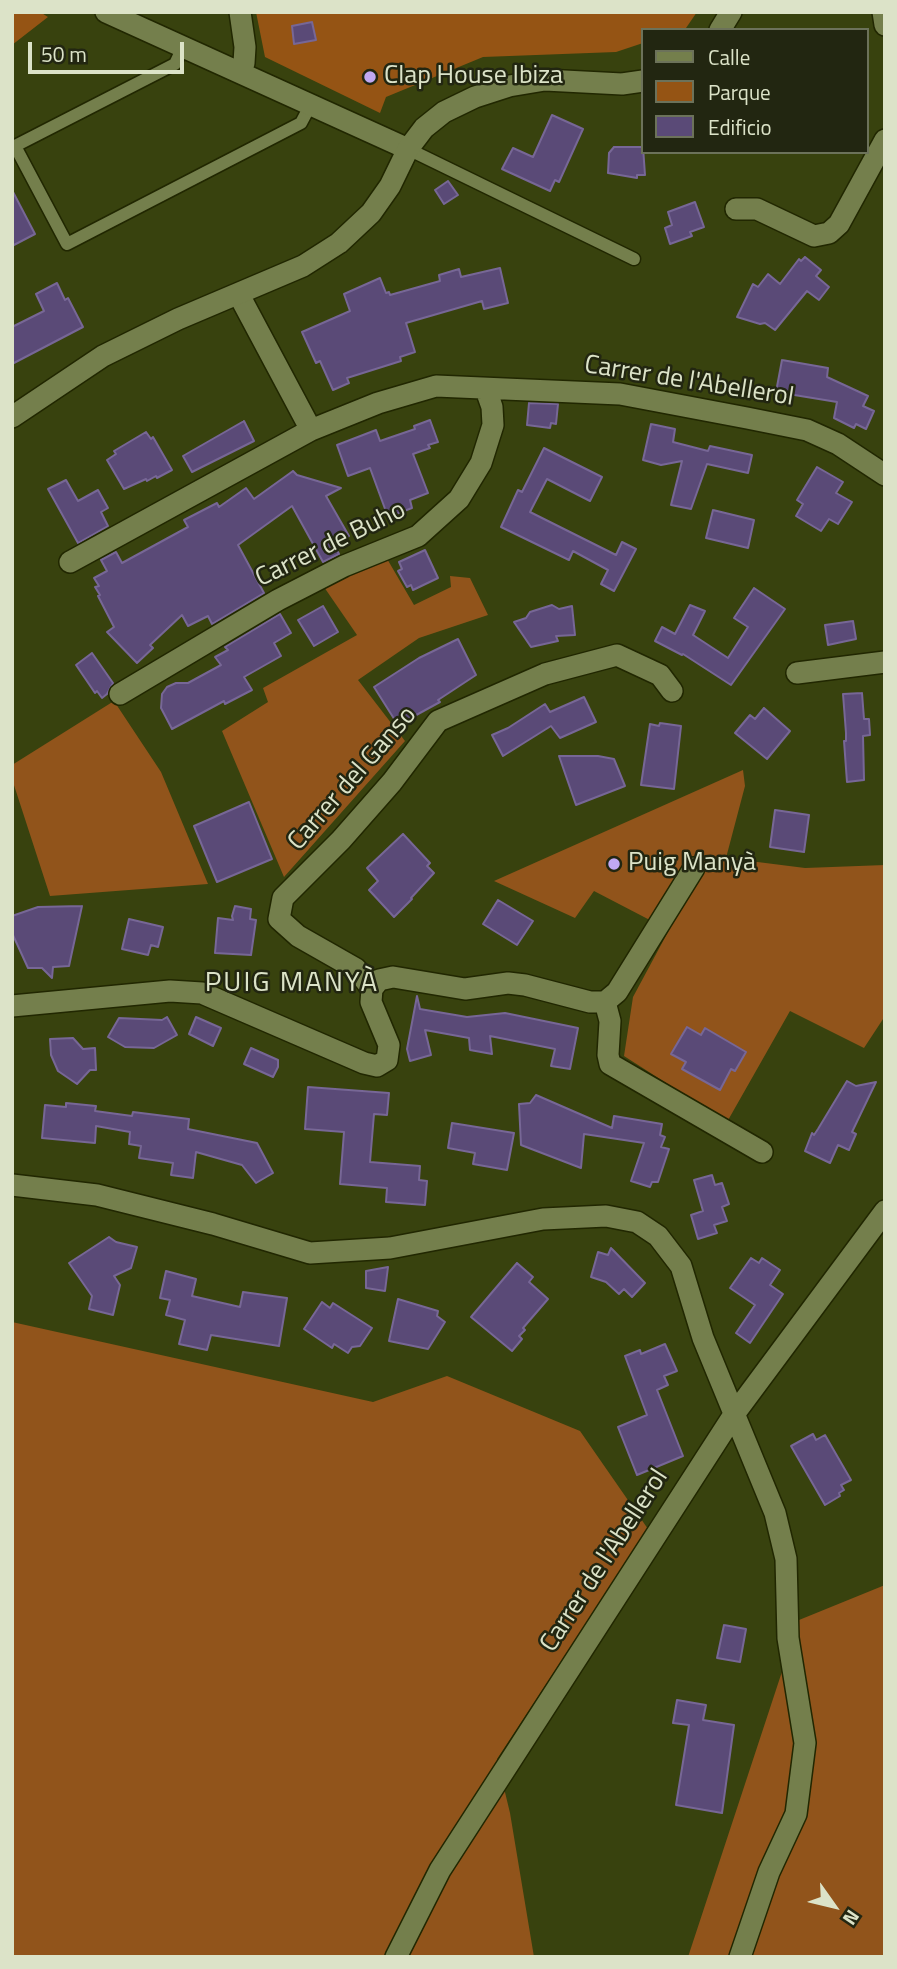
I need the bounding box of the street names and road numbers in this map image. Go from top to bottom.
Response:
street label: Carrer de l'Abellerol [582,350,796,414]
street label: Carrer de Buho [251,495,411,595]
street label: Carrer del Ganso [282,701,424,857]
street label: Carrer de l'Abellerol [534,1464,676,1658]

